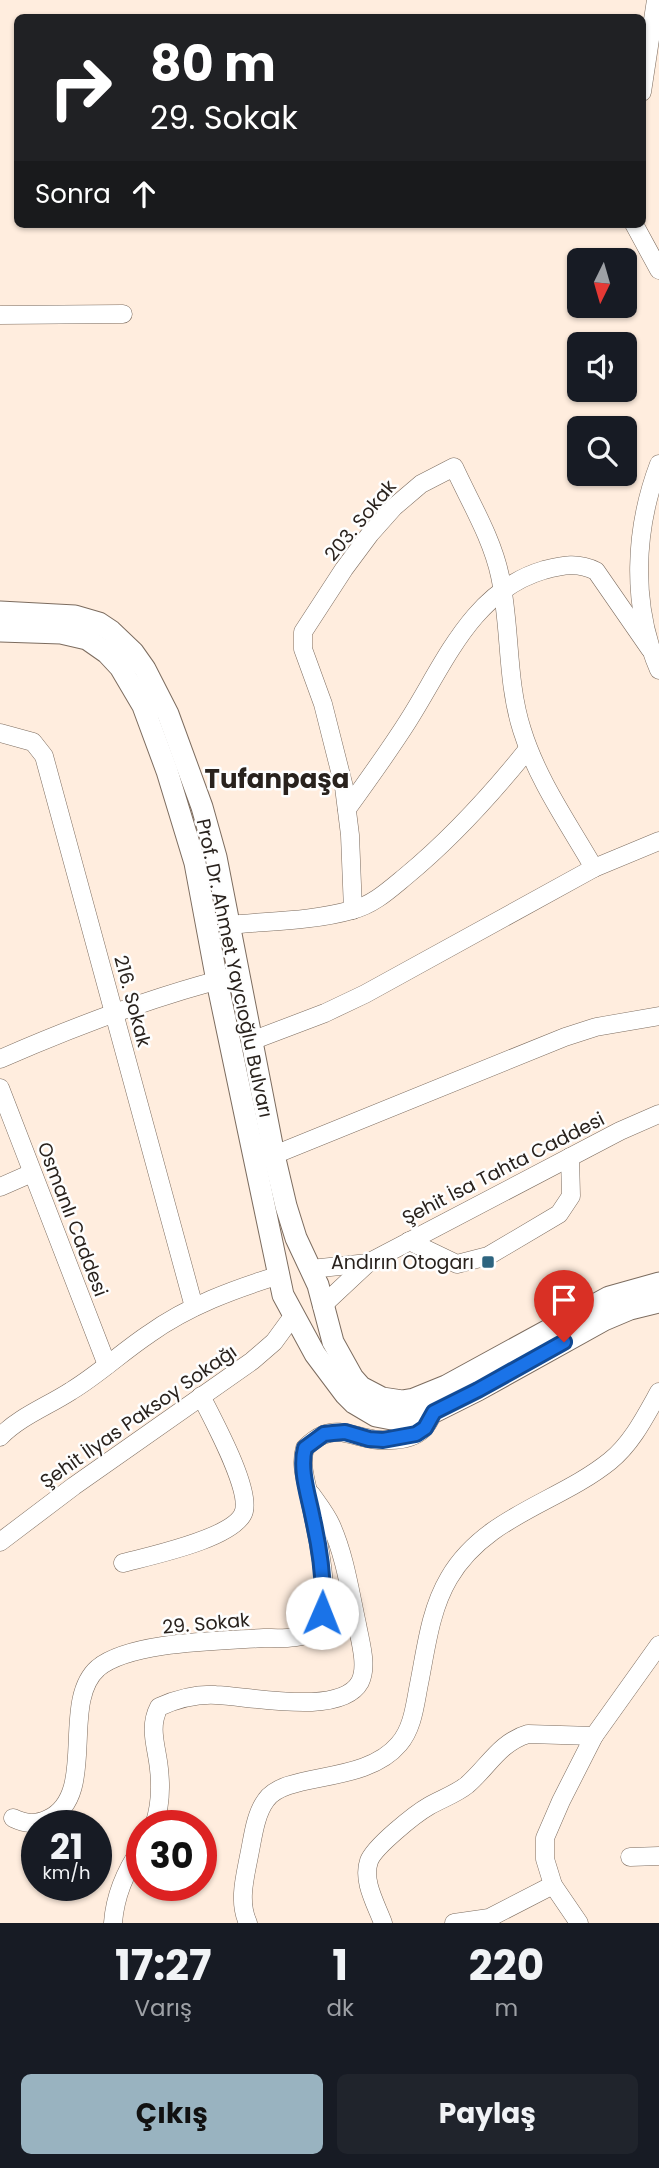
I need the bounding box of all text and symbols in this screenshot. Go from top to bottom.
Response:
text: 80 m [150,30,276,98]
icon: right [35,42,126,133]
text: 29. Sokak [150,95,298,140]
icon: ahead [125,175,163,213]
text: Sonra [35,176,111,212]
north arrow [567,248,637,318]
map controls [567,248,637,486]
button: sound [567,332,637,402]
button: search [567,416,637,486]
street label: 203. Sokak [318,474,403,567]
district label: Tufanpaşa [205,761,349,797]
street label: Prof. Dr. Ahmet Yaycıoğlu Bulvarı [190,816,279,1120]
street label: 216. Sokak [107,952,158,1050]
street label: Şehit İsa Tahta Caddesi [397,1106,609,1231]
street label: Osmanlı Caddesi [31,1138,114,1300]
place label: Andırın Otogarı [331,1249,474,1276]
marker: Andırın Otogarı [480,1254,496,1270]
pin [534,1270,594,1342]
icon: arrive [545,1281,583,1319]
street label: Şehit İlyas Paksoy Sokağı [34,1338,242,1495]
position arrow [285,1576,359,1650]
street label: 29. Sokak [161,1606,251,1641]
speed limit sign: 30 [126,1810,217,1901]
text: 21 [50,1822,83,1871]
text: km/h [43,1860,90,1885]
text: 17:27 [115,1936,212,1995]
text: 1 [332,1936,348,1995]
text: 220 [469,1936,544,1995]
text: Varış [135,1992,192,2024]
text: dk [326,1992,354,2024]
text: m [495,1992,518,2024]
button: Çıkış [21,2074,323,2154]
button: Paylaş [337,2074,638,2154]

